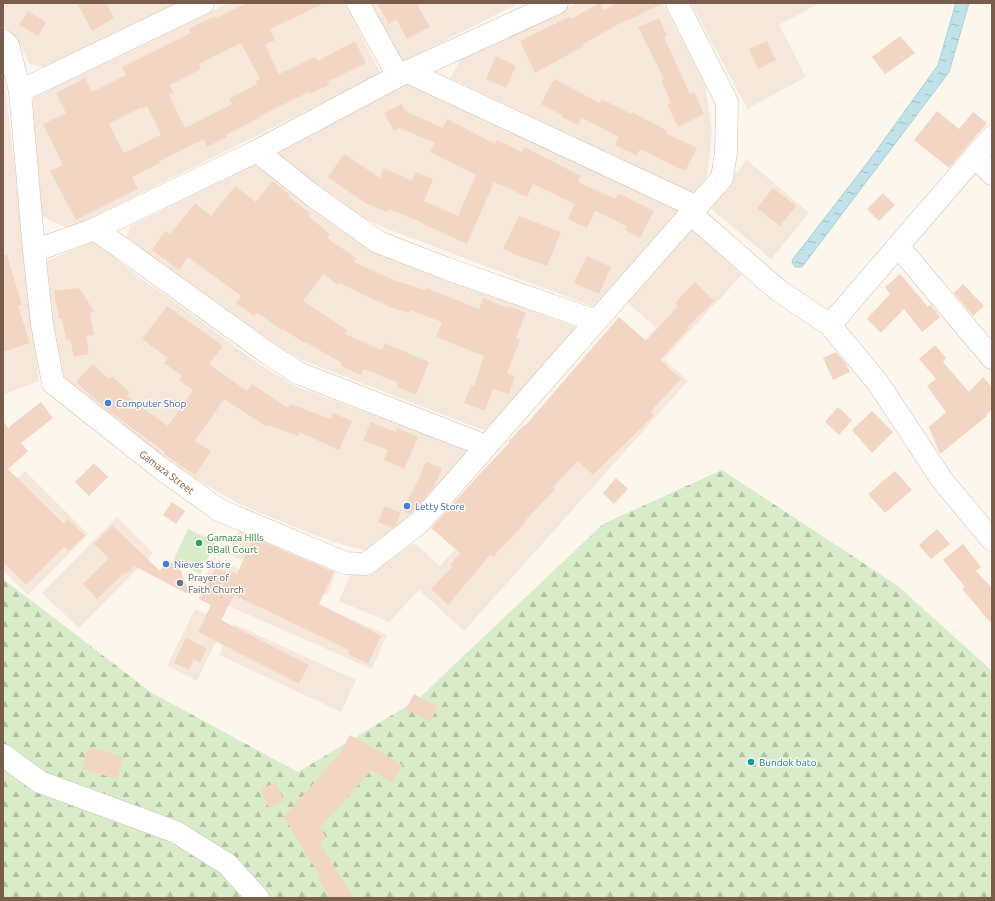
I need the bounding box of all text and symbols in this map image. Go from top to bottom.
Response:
marker: Computer Shop [103,398,113,408]
place label: Computer Shop [116,398,186,409]
street label: Gamaza Street [137,448,196,497]
marker: Letty Store [402,501,412,511]
place label: Letty Store [415,501,465,512]
place label: Gamaza HIlls BBall Court [207,532,264,555]
marker: Gamaza HIlls BBall Court [194,538,204,548]
marker: Nieves Store [161,559,171,569]
place label: Nieves Store [174,559,230,570]
place label: Prayer of Faith Church [188,572,244,595]
marker: Prayer of Faith Church [175,578,185,588]
marker: Bundok bato [746,757,756,767]
place label: Bundok bato [759,757,817,768]

